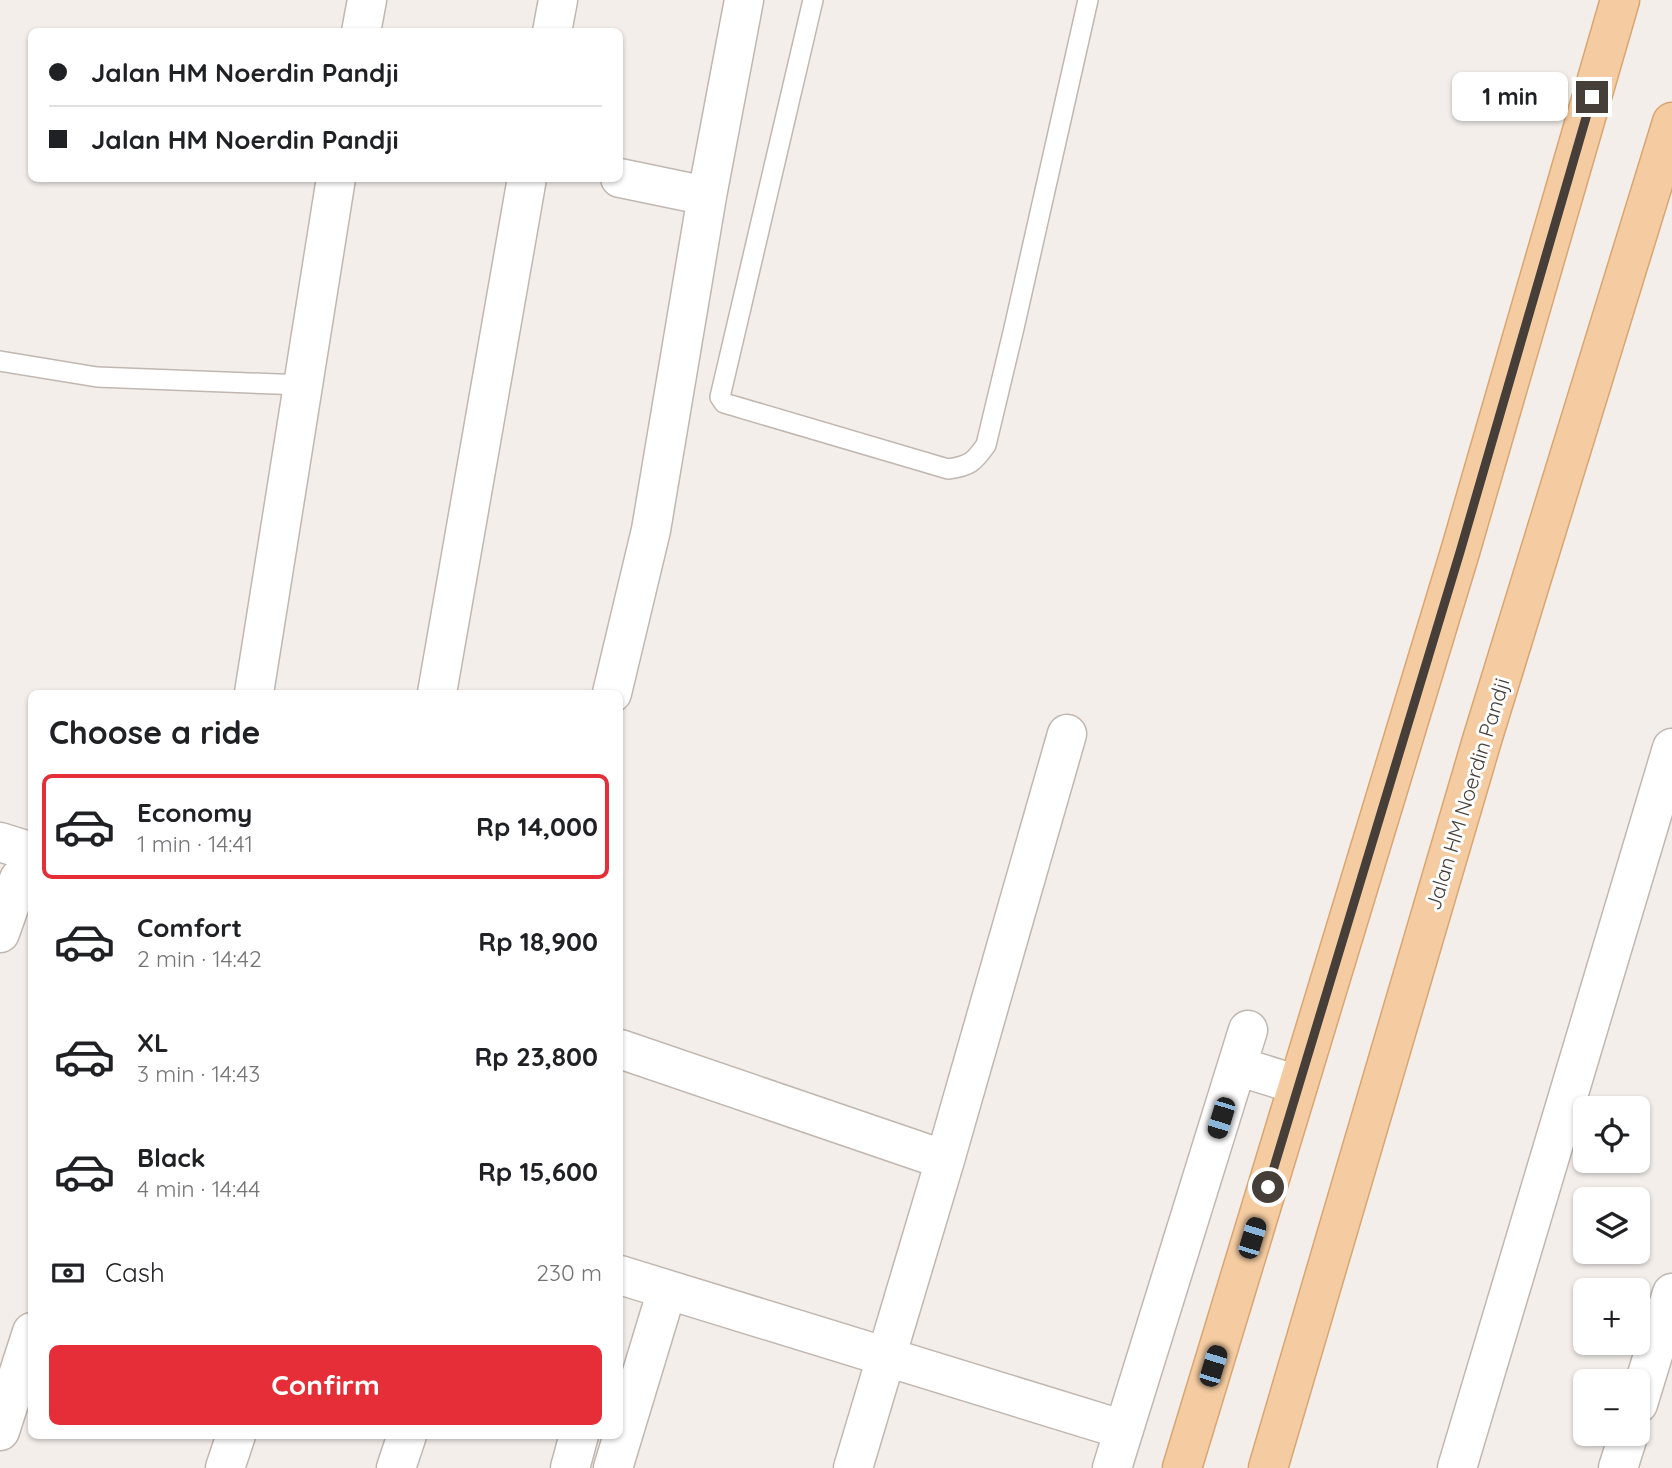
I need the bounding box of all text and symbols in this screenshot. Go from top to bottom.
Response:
text: Jalan HM Noerdin Pandji [91,56,399,89]
callout: 1 min [1452,72,1568,122]
route end [1576,81,1608,113]
text: 1 min [1482,82,1538,111]
text: Jalan HM Noerdin Pandji [91,123,399,156]
street label: Jalan HM Noerdin Pandji [1419,675,1515,913]
text: Choose a ride [49,712,261,752]
icon: car [53,795,116,858]
text: Economy [137,796,252,829]
text: Rp 14,000 [476,810,598,843]
text: 1 min · 14:41 [137,829,253,858]
icon: car [53,910,116,973]
text: Comfort [137,911,242,944]
text: Rp 18,900 [478,925,598,958]
text: 2 min · 14:42 [137,944,262,973]
icon: car [53,1025,116,1088]
text: XL [137,1026,169,1059]
text: Rp 23,800 [474,1040,598,1073]
text: 3 min · 14:43 [137,1059,260,1088]
car [1205,1095,1238,1141]
map controls [1573,1096,1650,1446]
button: locate [1573,1096,1650,1173]
icon: car [53,1140,116,1203]
text: Black [137,1141,206,1174]
text: Rp 15,600 [478,1155,598,1188]
route start [1252,1171,1284,1203]
text: 4 min · 14:44 [137,1174,260,1203]
button: layers [1573,1187,1650,1264]
car [1236,1215,1269,1261]
icon: cash [49,1254,87,1292]
text: Cash [105,1256,165,1289]
text: 230 m [536,1258,602,1287]
button: + [1573,1278,1650,1355]
car [1197,1343,1230,1389]
button: Confirm [49,1345,602,1425]
button: − [1573,1369,1650,1446]

